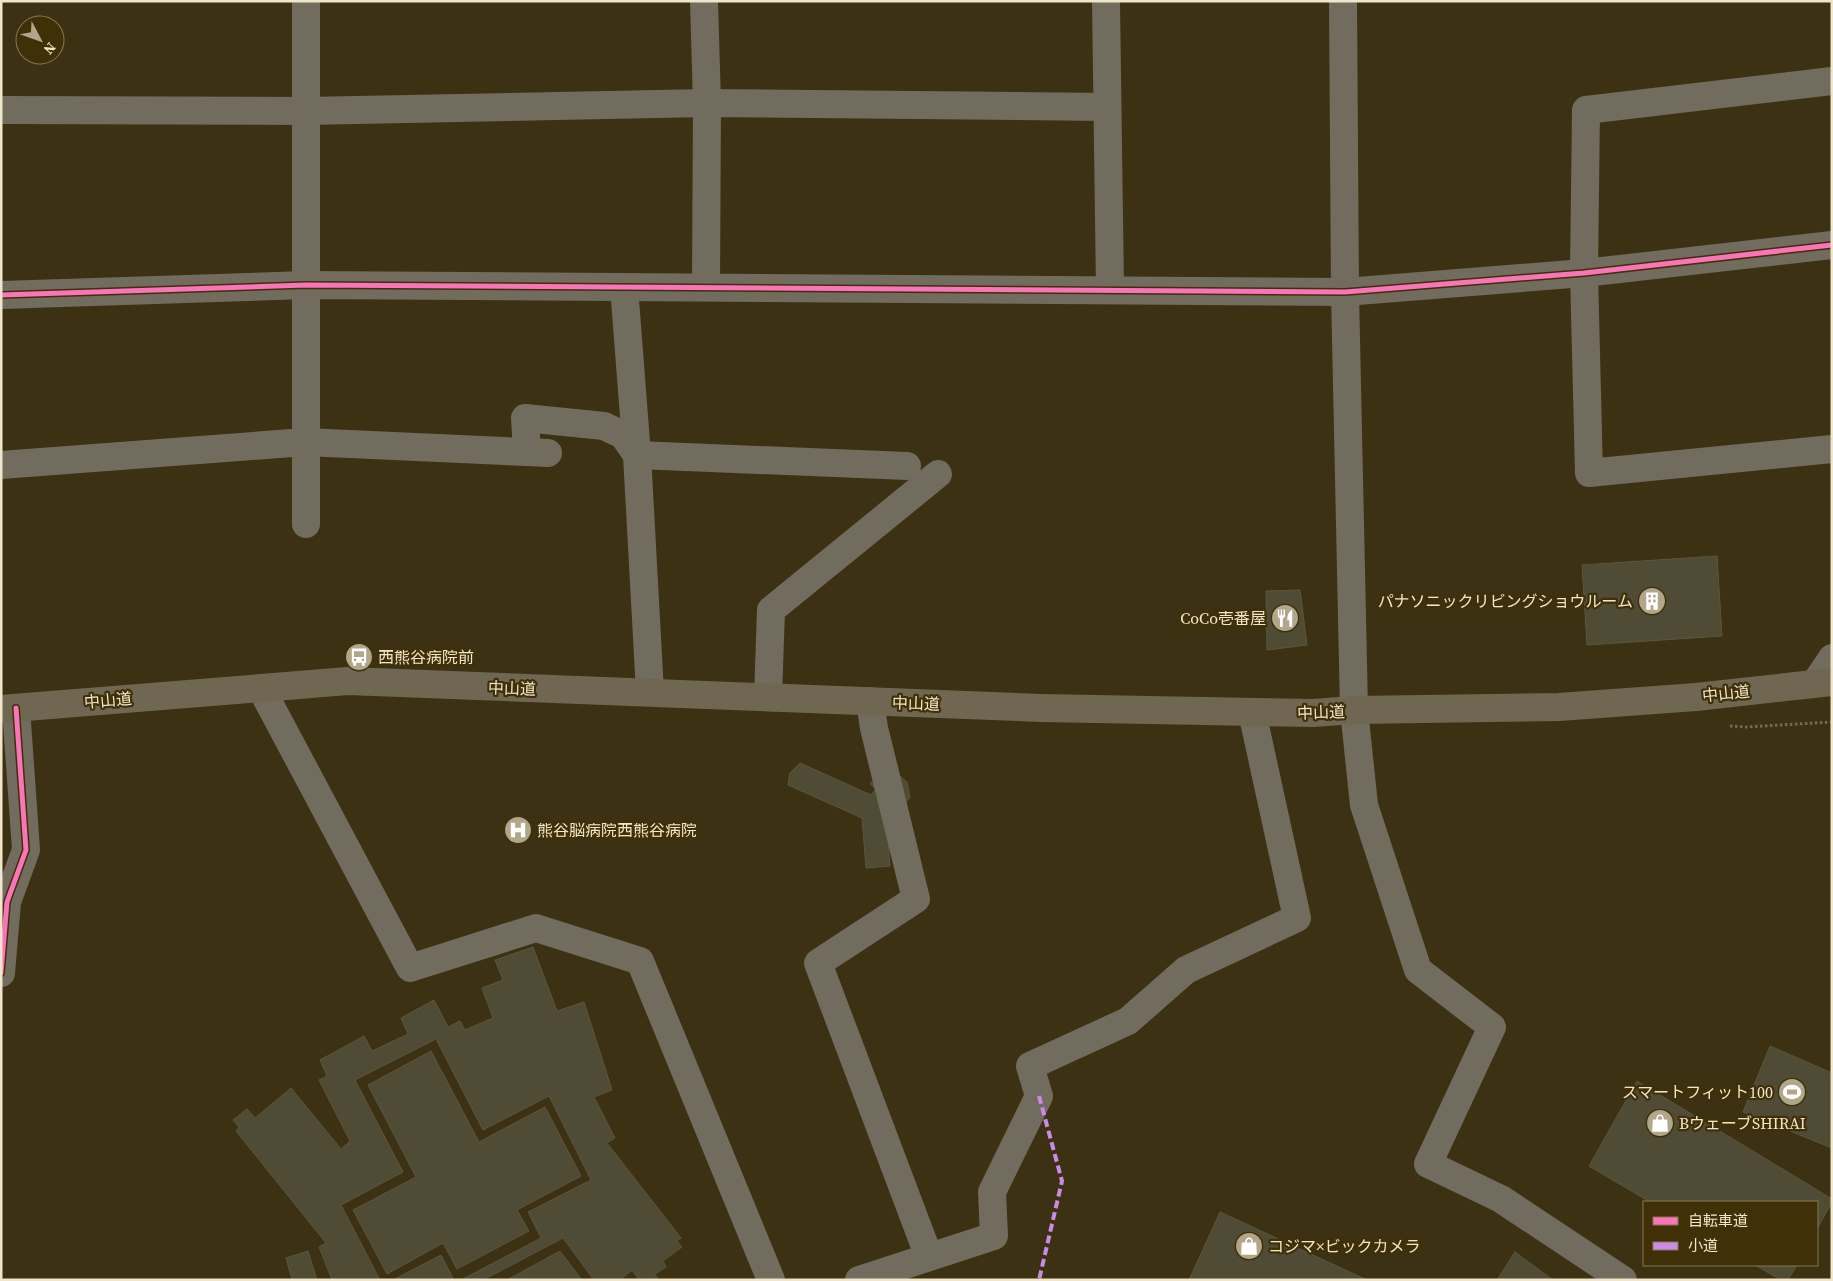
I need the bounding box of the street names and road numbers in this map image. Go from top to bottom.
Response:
street label: 中山道 [488,676,536,700]
street label: 中山道 [1701,680,1751,706]
street label: 中山道 [83,687,133,713]
street label: 中山道 [892,691,940,715]
street label: 中山道 [1297,700,1345,724]

